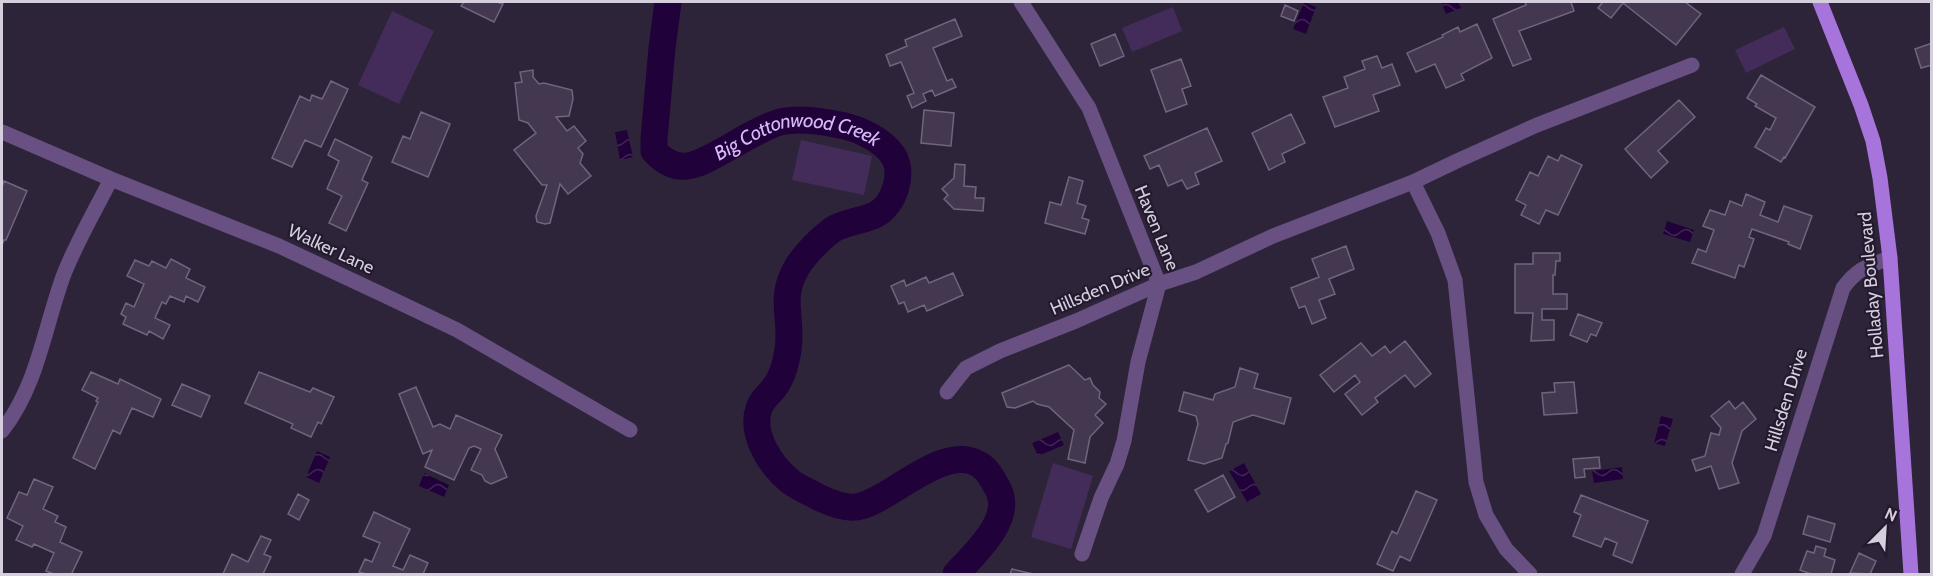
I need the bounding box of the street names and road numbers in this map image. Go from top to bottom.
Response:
street label: Haven Lane [1130,182,1184,274]
street label: Holladay Boulevard [1854,211,1888,359]
street label: Walker Lane [284,219,378,279]
street label: Hillsden Drive [1047,258,1153,320]
street label: Hillsden Drive [1760,346,1812,454]

